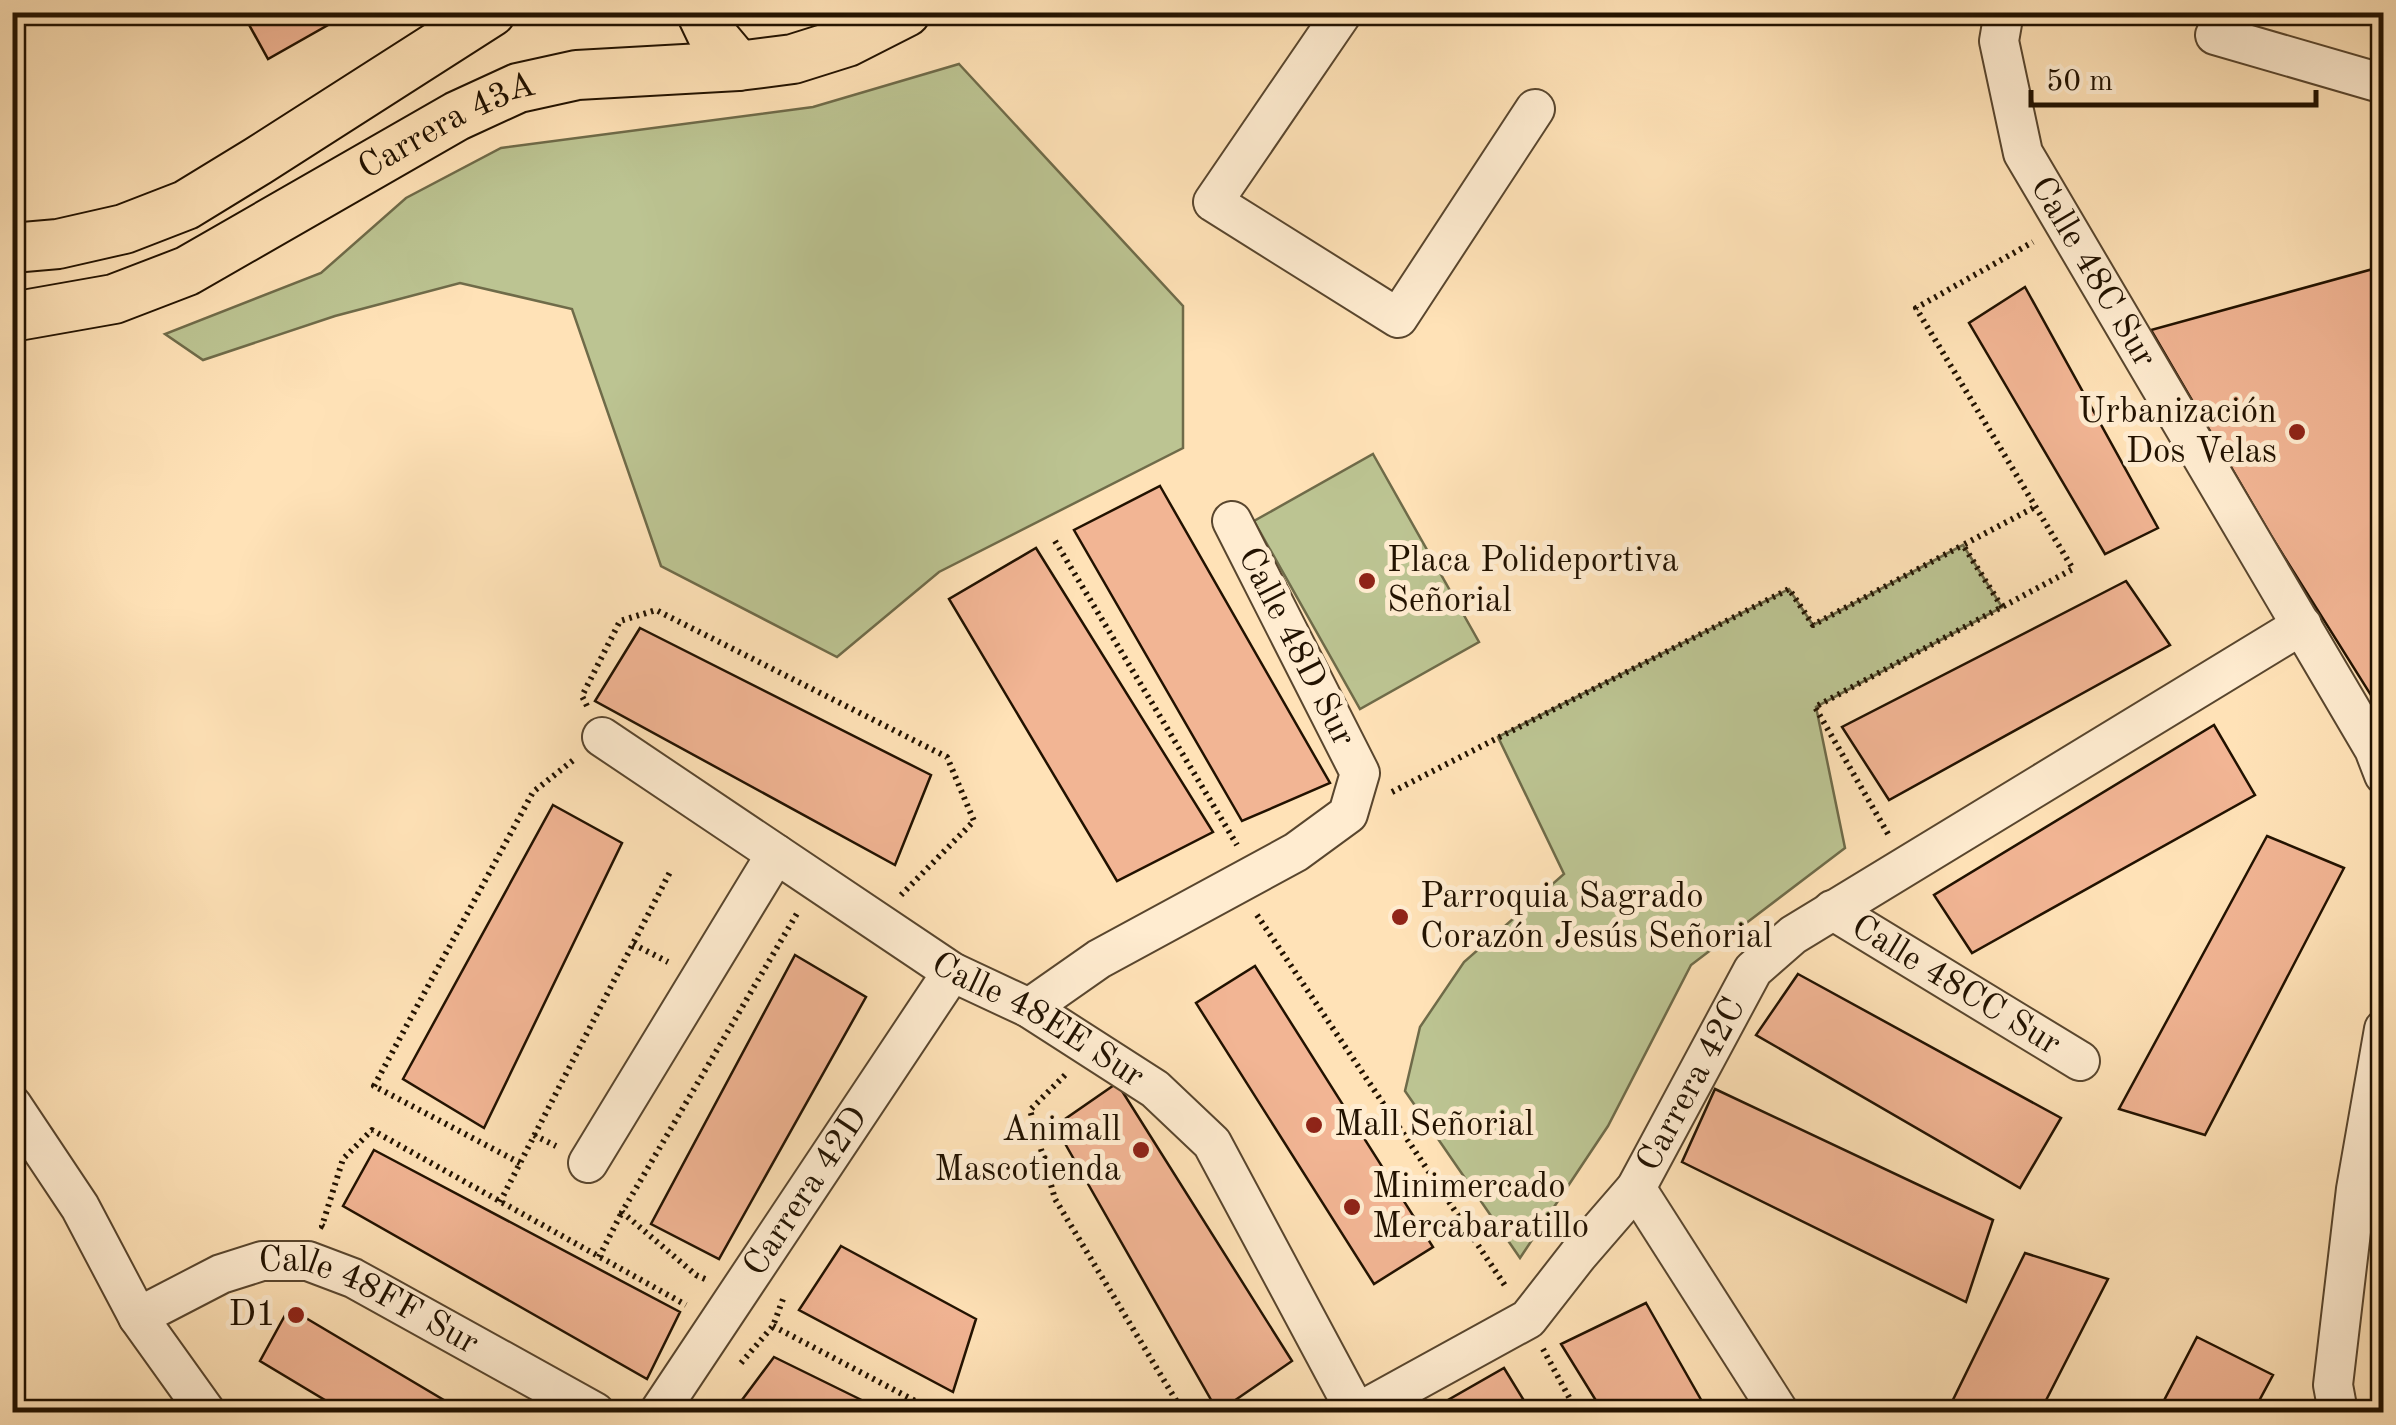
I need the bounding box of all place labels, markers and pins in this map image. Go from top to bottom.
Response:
place label: Urbanización Dos Velas [2078,395,2277,470]
marker: Urbanización Dos Velas [2286,421,2308,443]
place label: Placa Polideportiva Señorial [1387,544,1679,619]
marker: Placa Polideportiva Señorial [1356,570,1378,592]
place label: Parroquia Sagrado Corazón Jesús Señorial [1420,880,1772,955]
marker: Parroquia Sagrado Corazón Jesús Señorial [1389,906,1411,928]
place label: Mall Señorial [1334,1108,1534,1143]
place label: Animall Mascotienda [934,1113,1121,1188]
marker: Mall Señorial [1303,1114,1325,1136]
marker: Animall Mascotienda [1130,1139,1152,1161]
place label: Minimercado Mercabaratillo [1372,1170,1589,1245]
marker: Minimercado Mercabaratillo [1341,1196,1363,1218]
place label: D1 [228,1298,276,1333]
marker: D1 [285,1304,307,1326]

